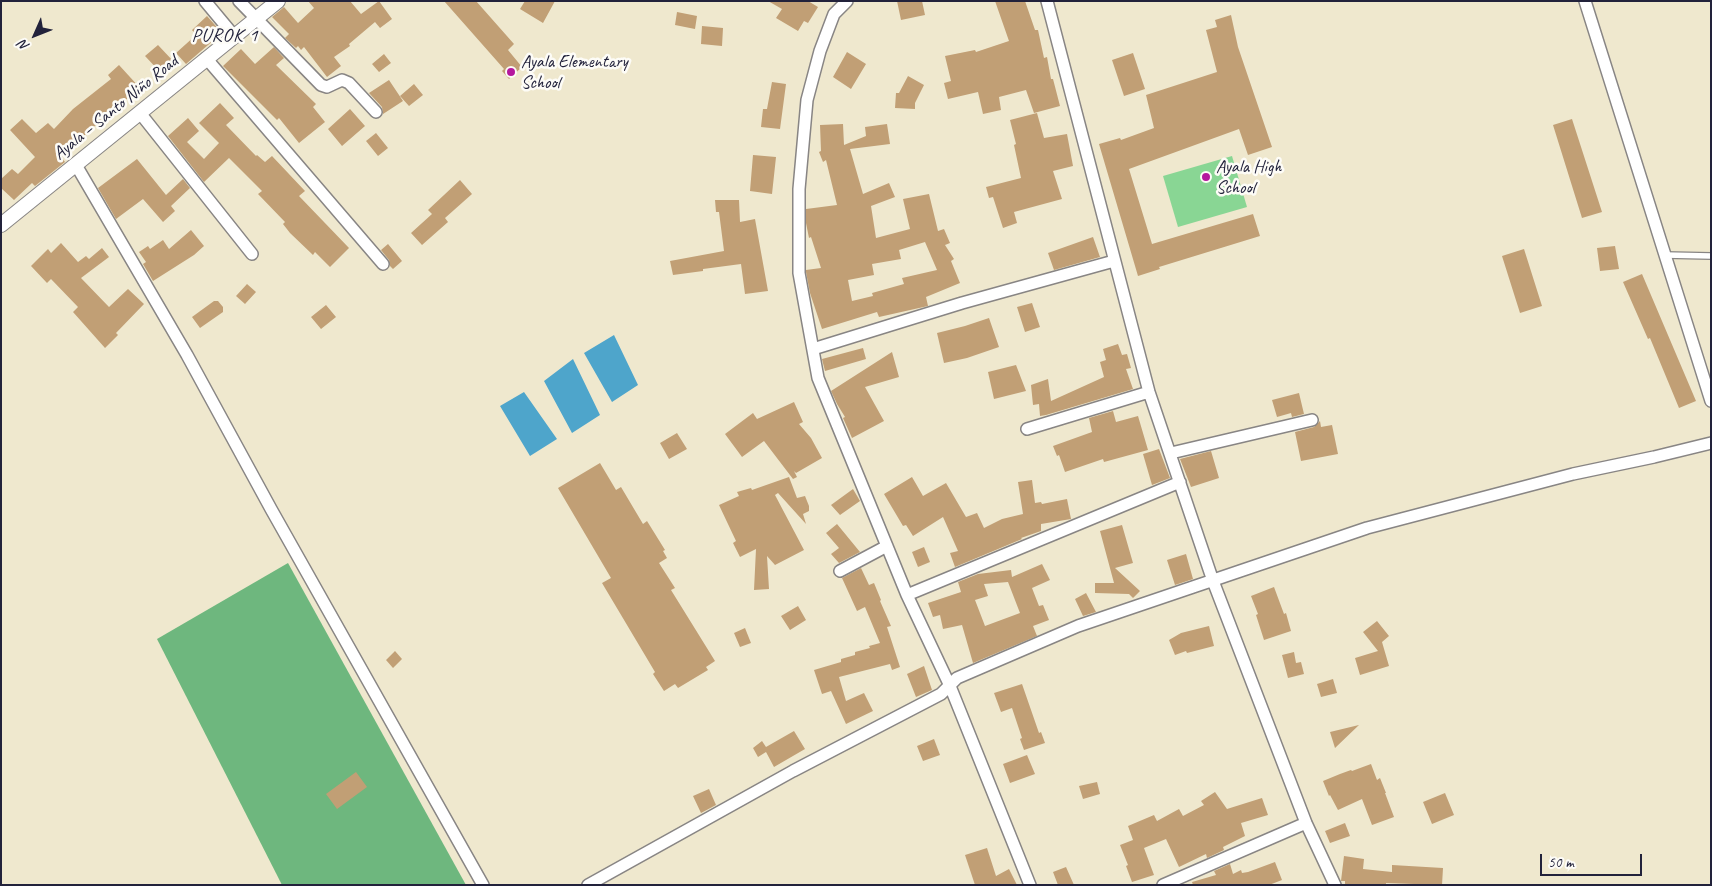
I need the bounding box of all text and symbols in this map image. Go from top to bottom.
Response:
north arrow [10,10,60,60]
district label: PUROK 1 [191,25,259,47]
text: N [15,37,33,55]
street label: Ayala – Santo Niño Road [49,51,183,165]
place label: Ayala Elementary School [521,51,628,94]
marker: Ayala Elementary School [505,66,517,78]
place label: Ayala High School [1216,156,1282,198]
marker: Ayala High School [1200,171,1212,183]
scale bar [1542,844,1644,876]
text: 50 m [1548,853,1574,872]

